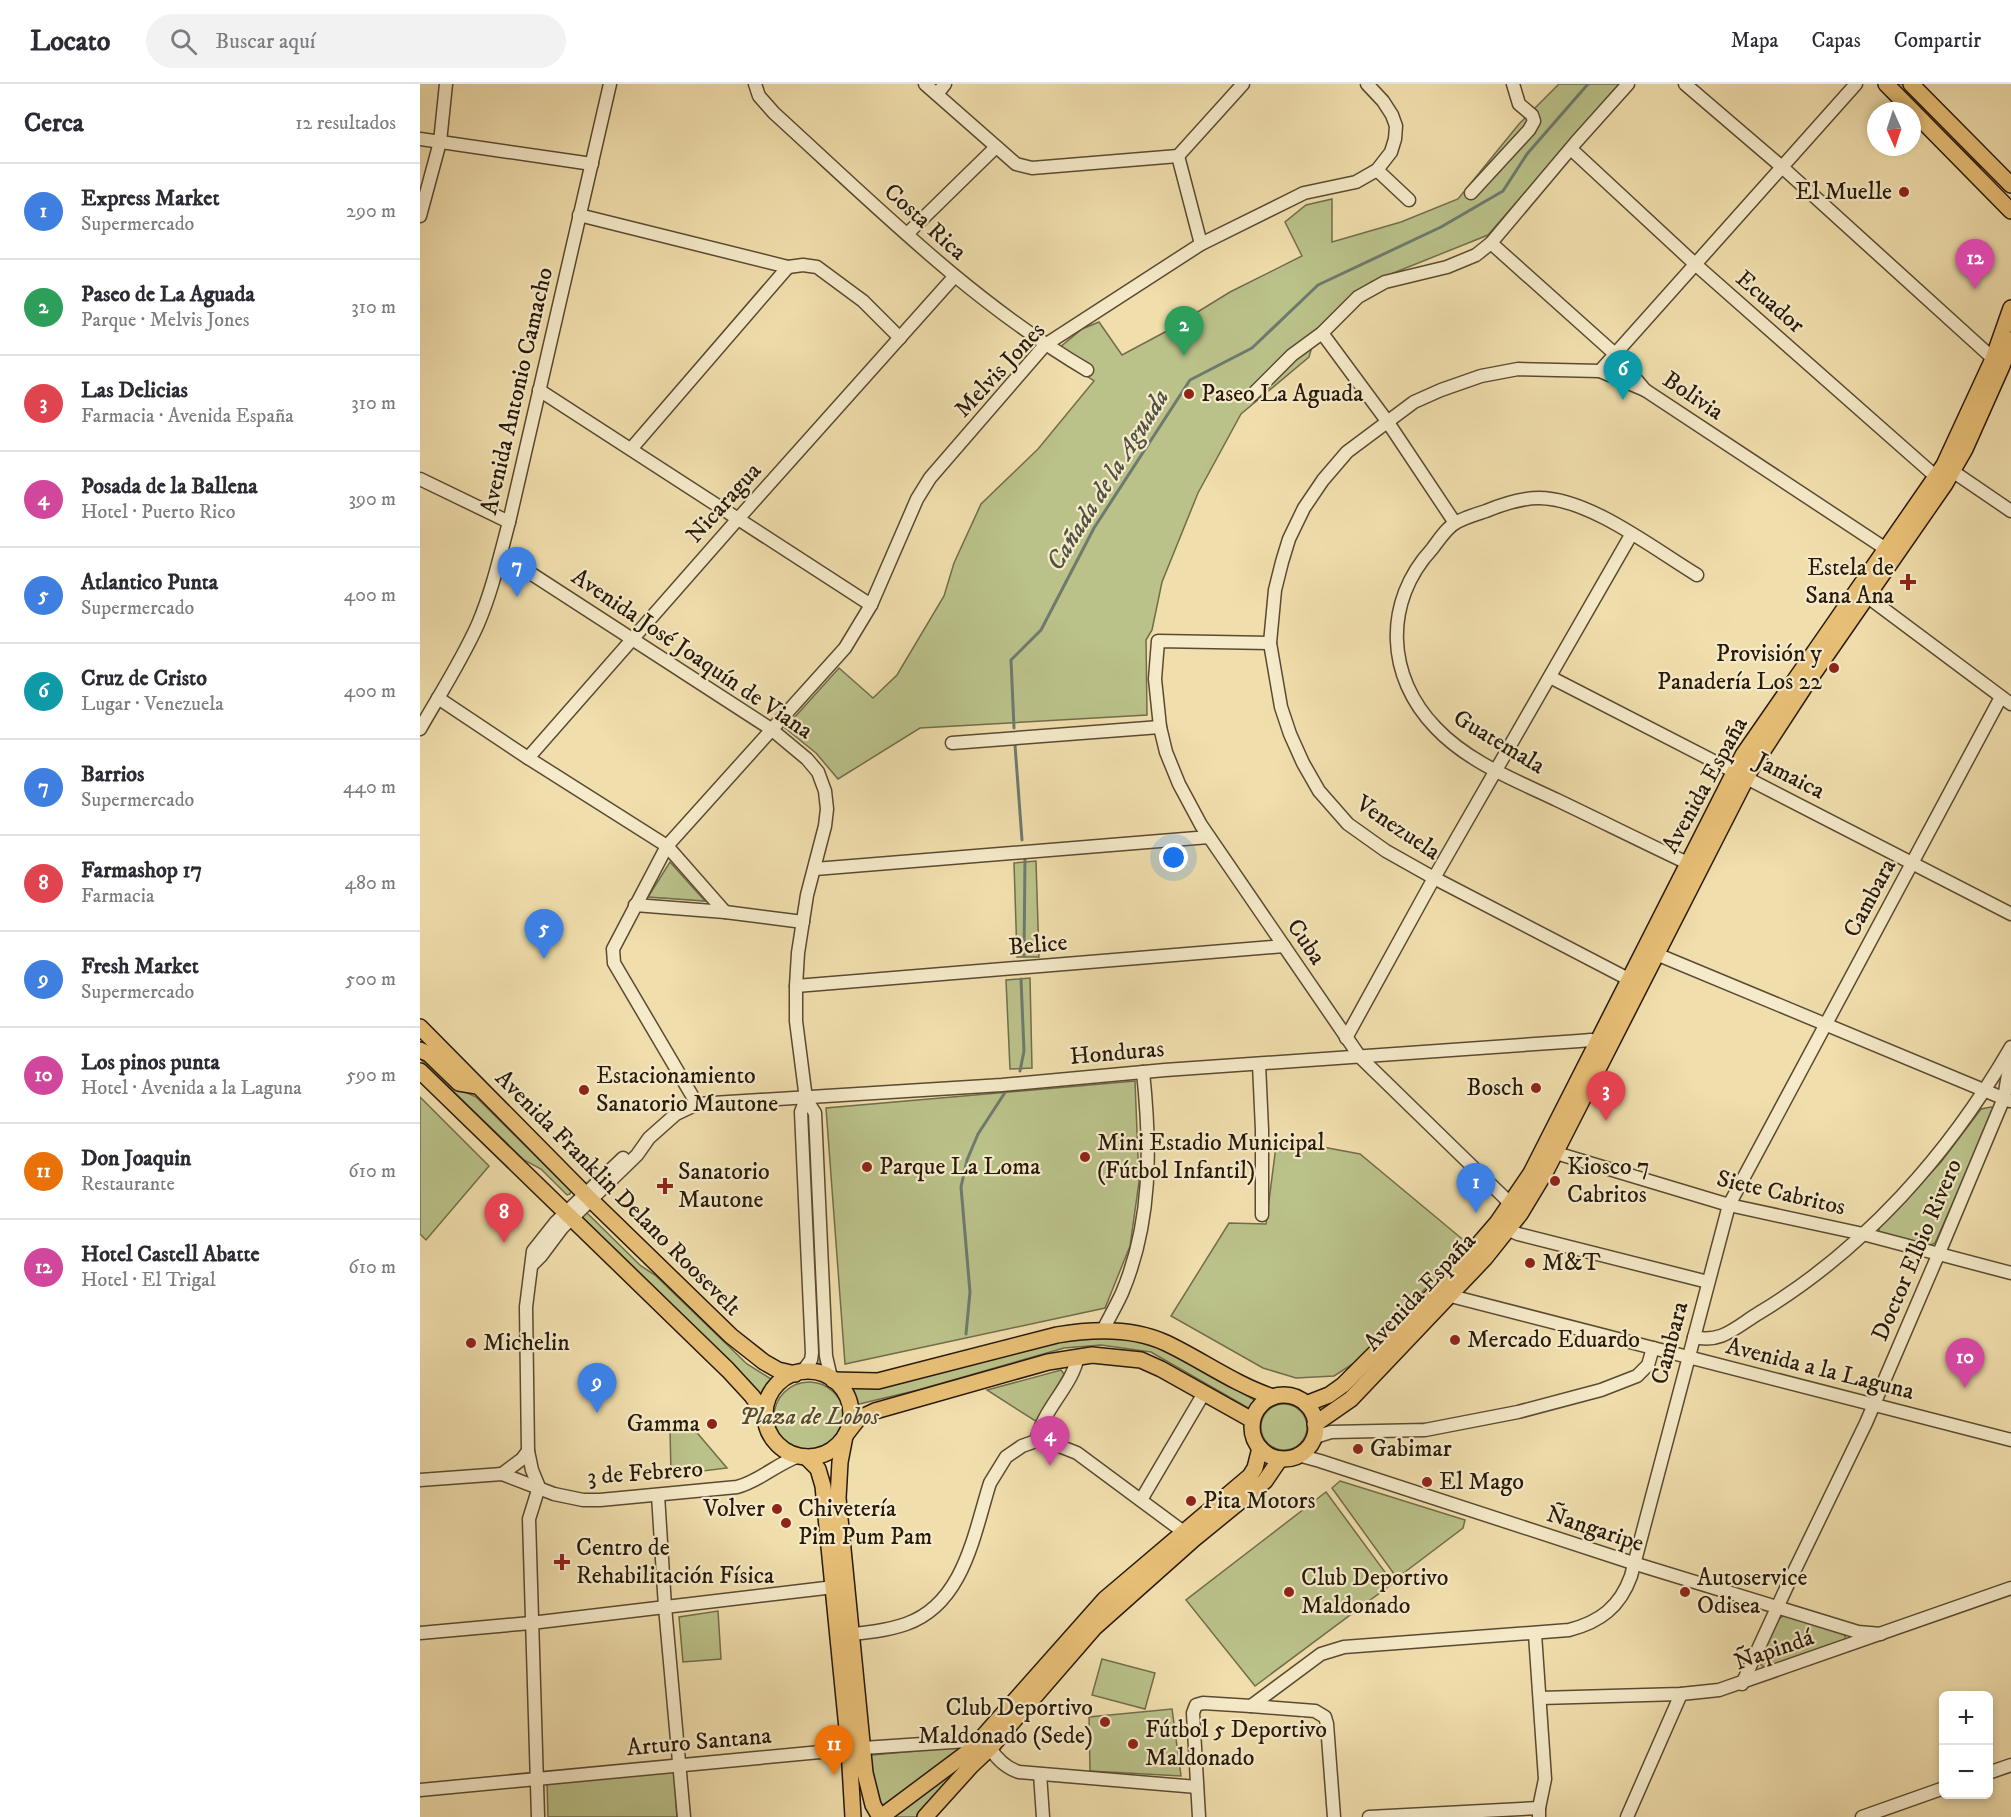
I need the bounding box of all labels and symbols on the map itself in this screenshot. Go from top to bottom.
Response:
north arrow [1867,102,1921,156]
street label: Costa Rica [877,177,973,268]
place label: El Muelle [1795,177,1892,207]
marker: El Muelle [1897,185,1911,199]
pin: 12 [1956,240,1994,289]
street label: Avenida Antonio Camacho [474,264,560,518]
street label: Ecuador [1729,264,1811,340]
pin: 2 [1164,306,1203,356]
street label: Melvis Jones [948,316,1052,424]
pin: 6 [1604,350,1642,400]
street label: Bolivia [1657,365,1730,428]
place label: Paseo La Aguada [1201,379,1364,409]
water label: Cañada de la Aguada [1039,383,1177,577]
marker: Paseo La Aguada [1182,387,1196,401]
street label: Nicaragua [680,456,769,550]
pin: 7 [498,548,536,597]
place label: Estela de Sana Ana [1805,553,1895,611]
street label: Avenida José Joaquín de Viana [566,562,819,746]
marker: Estela de Sana Ana [1899,573,1917,591]
place label: Provisión y Panadería Los 22 [1657,639,1823,697]
marker: Provisión y Panadería Los 22 [1827,661,1841,675]
street label: Guatemala [1448,703,1551,781]
street label: Avenida España [1655,711,1755,858]
street label: Jamaica [1748,745,1831,807]
street label: Venezuela [1349,788,1447,868]
your location [1159,843,1188,872]
street label: Cambara [1837,853,1903,942]
pin: 5 [524,910,564,959]
street label: Cuba [1280,913,1333,971]
street label: Belice [1007,927,1069,963]
street label: Honduras [1069,1034,1165,1072]
place label: Estacionamiento Sanatorio Mautone [596,1061,778,1119]
street label: Avenida Franklin Delano Roosevelt [488,1063,748,1323]
pin: 3 [1586,1072,1626,1121]
place label: Bosch [1466,1073,1524,1103]
marker: Bosch [1529,1081,1543,1095]
marker: Estacionamiento Sanatorio Mautone [577,1083,591,1097]
place label: Mini Estadio Municipal (Fútbol Infantil) [1097,1128,1326,1186]
marker: Mini Estadio Municipal (Fútbol Infantil) [1078,1150,1092,1164]
place label: Parque La Loma [879,1152,1041,1182]
place label: Kiosco 7 Cabritos [1567,1152,1650,1210]
street label: Doctor Elbio Rivero [1865,1154,1969,1346]
place label: Sanatorio Mautone [678,1157,770,1215]
marker: Parque La Loma [860,1160,874,1174]
pin: 1 [1456,1164,1496,1213]
street label: Siete Cabritos [1714,1164,1848,1222]
marker: Kiosco 7 Cabritos [1548,1174,1562,1188]
marker: Sanatorio Mautone [656,1177,674,1195]
pin: 8 [484,1194,524,1243]
street label: Avenida España [1357,1226,1483,1358]
place label: M&T [1542,1248,1601,1278]
marker: M&T [1523,1256,1537,1270]
street label: Cambara [1645,1297,1696,1388]
place label: Mercado Eduardo [1467,1325,1640,1355]
place label: Michelin [483,1328,570,1358]
street label: Avenida a la Laguna [1723,1331,1918,1407]
marker: Mercado Eduardo [1448,1333,1462,1347]
marker: Michelin [464,1336,478,1350]
pin: 10 [1946,1338,1984,1388]
pin: 9 [578,1364,616,1413]
park label: Plaza de Lobos [739,1402,879,1432]
place label: Gamma [627,1409,701,1439]
pin: 4 [1030,1416,1070,1466]
marker: Gamma [705,1417,719,1431]
place label: Gabimar [1370,1434,1452,1464]
marker: Gabimar [1351,1442,1365,1456]
street label: 3 de Febrero [586,1454,704,1492]
place label: El Mago [1439,1467,1524,1497]
marker: El Mago [1420,1475,1434,1489]
place label: Pita Motors [1203,1486,1316,1516]
place label: Volver [702,1494,765,1524]
place label: Chivetería Pim Pum Pam [798,1494,932,1552]
marker: Pita Motors [1184,1494,1198,1508]
street label: Ñangaripe [1542,1498,1648,1559]
marker: Volver [770,1502,784,1516]
marker: Chivetería Pim Pum Pam [779,1516,793,1530]
place label: Centro de Rehabilitación Física [576,1533,775,1591]
marker: Centro de Rehabilitación Física [553,1553,571,1571]
place label: Club Deportivo Maldonado [1301,1563,1448,1621]
place label: Autoservice Odisea [1697,1563,1808,1621]
marker: Club Deportivo Maldonado [1282,1585,1296,1599]
marker: Autoservice Odisea [1678,1585,1692,1599]
street label: Ñapindá [1730,1621,1818,1678]
place label: Club Deportivo Maldonado (Sede) [918,1693,1093,1751]
marker: Club Deportivo Maldonado (Sede) [1098,1715,1112,1729]
place label: Fútbol 5 Deportivo Maldonado [1145,1715,1327,1773]
street label: Arturo Santana [625,1721,773,1763]
pin: 11 [814,1726,854,1775]
marker: Fútbol 5 Deportivo Maldonado [1126,1737,1140,1751]

